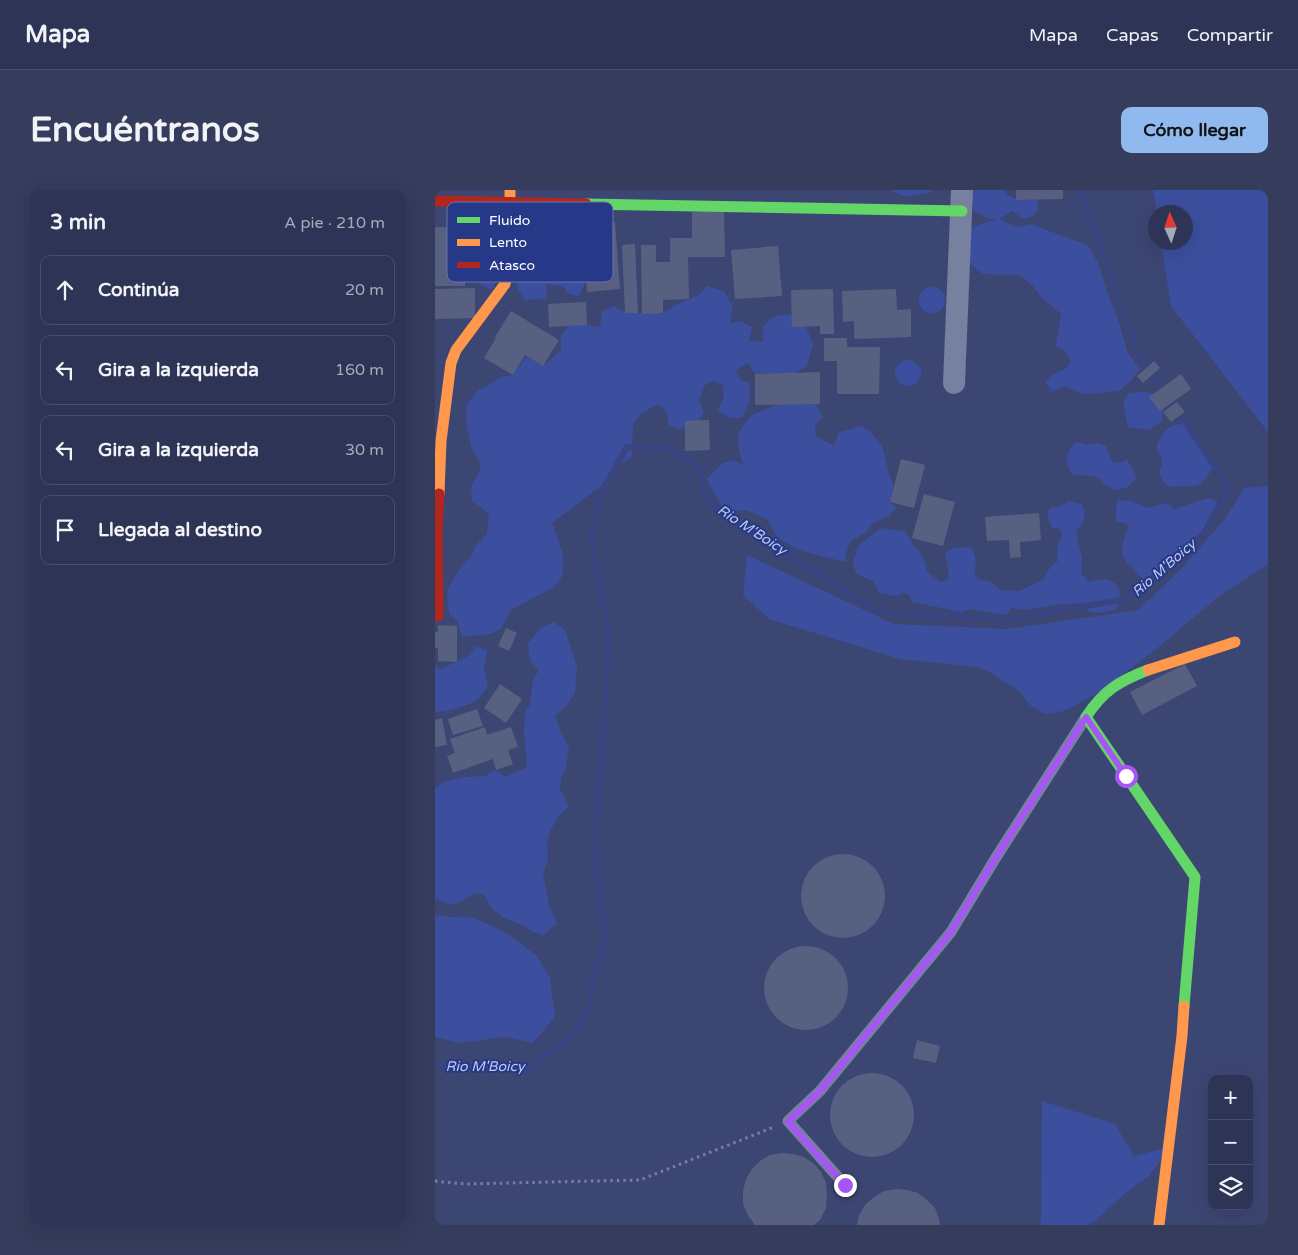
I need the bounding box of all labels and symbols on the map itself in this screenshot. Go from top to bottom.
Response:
legend [447,202,613,282]
north arrow [1148,205,1193,250]
text: Fluido [489,212,530,229]
text: Lento [489,234,527,251]
text: Atasco [489,257,535,274]
water label: Rio M'Boicy [714,501,791,559]
water label: Rio M'Boicy [1129,535,1200,600]
route start [1115,765,1138,788]
water label: Rio M'Boicy [446,1058,526,1075]
route end [834,1174,857,1197]

